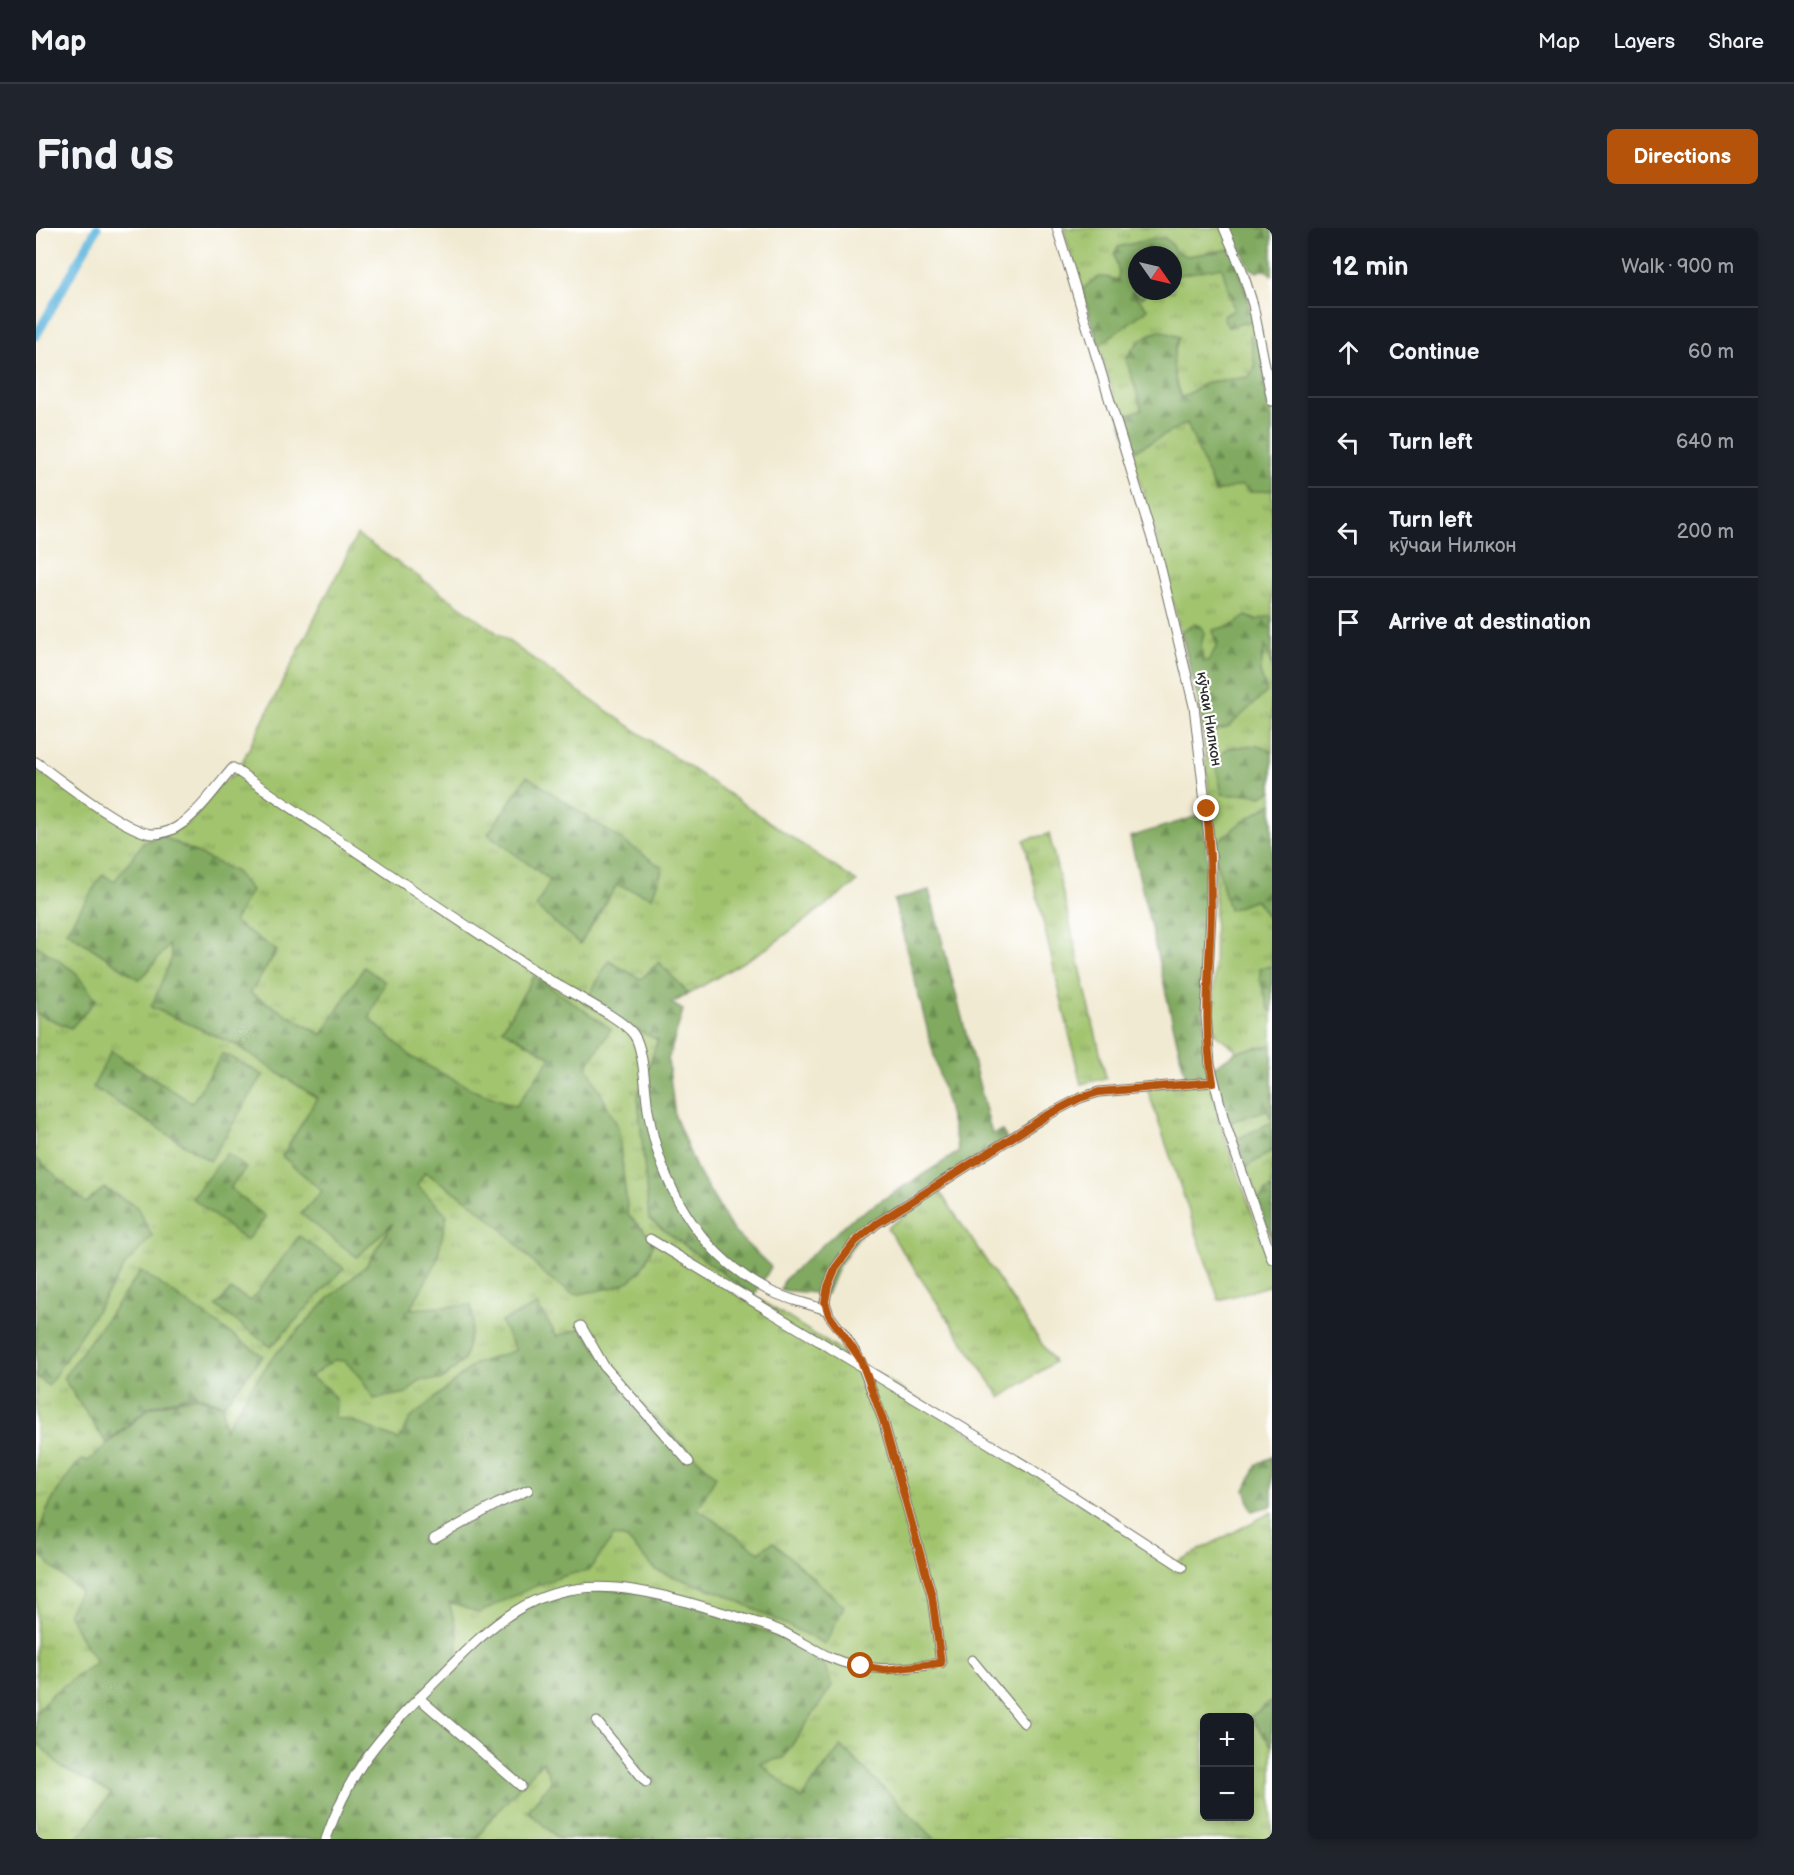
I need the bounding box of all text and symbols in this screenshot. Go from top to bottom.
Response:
text: Map [30,25,86,58]
text: Map [1538,29,1580,54]
text: Layers [1613,29,1675,54]
text: Share [1708,29,1764,54]
button: Directions [1607,129,1758,184]
text: Find us [36,131,174,182]
north arrow [1128,246,1182,300]
text: 12 min [1332,252,1409,283]
text: Walk · 900 m [1621,255,1734,279]
icon: ahead [1332,336,1365,369]
text: Continue [1389,339,1479,366]
text: 60 m [1688,340,1734,364]
icon: left [1332,426,1365,459]
text: Turn left [1389,429,1473,456]
text: 640 m [1676,430,1734,454]
text: Turn left [1389,507,1473,534]
icon: left [1332,516,1365,549]
text: 200 m [1677,520,1734,544]
text: кӯчаи Нилкон [1389,534,1517,558]
icon: arrive [1332,606,1365,639]
text: Arrive at destination [1389,609,1591,636]
street label: кӯчаи Нилкон [1192,670,1226,768]
route end [1193,795,1219,821]
route start [847,1652,873,1678]
map controls [1200,1713,1254,1821]
button: + [1200,1713,1254,1767]
button: − [1200,1767,1254,1821]

